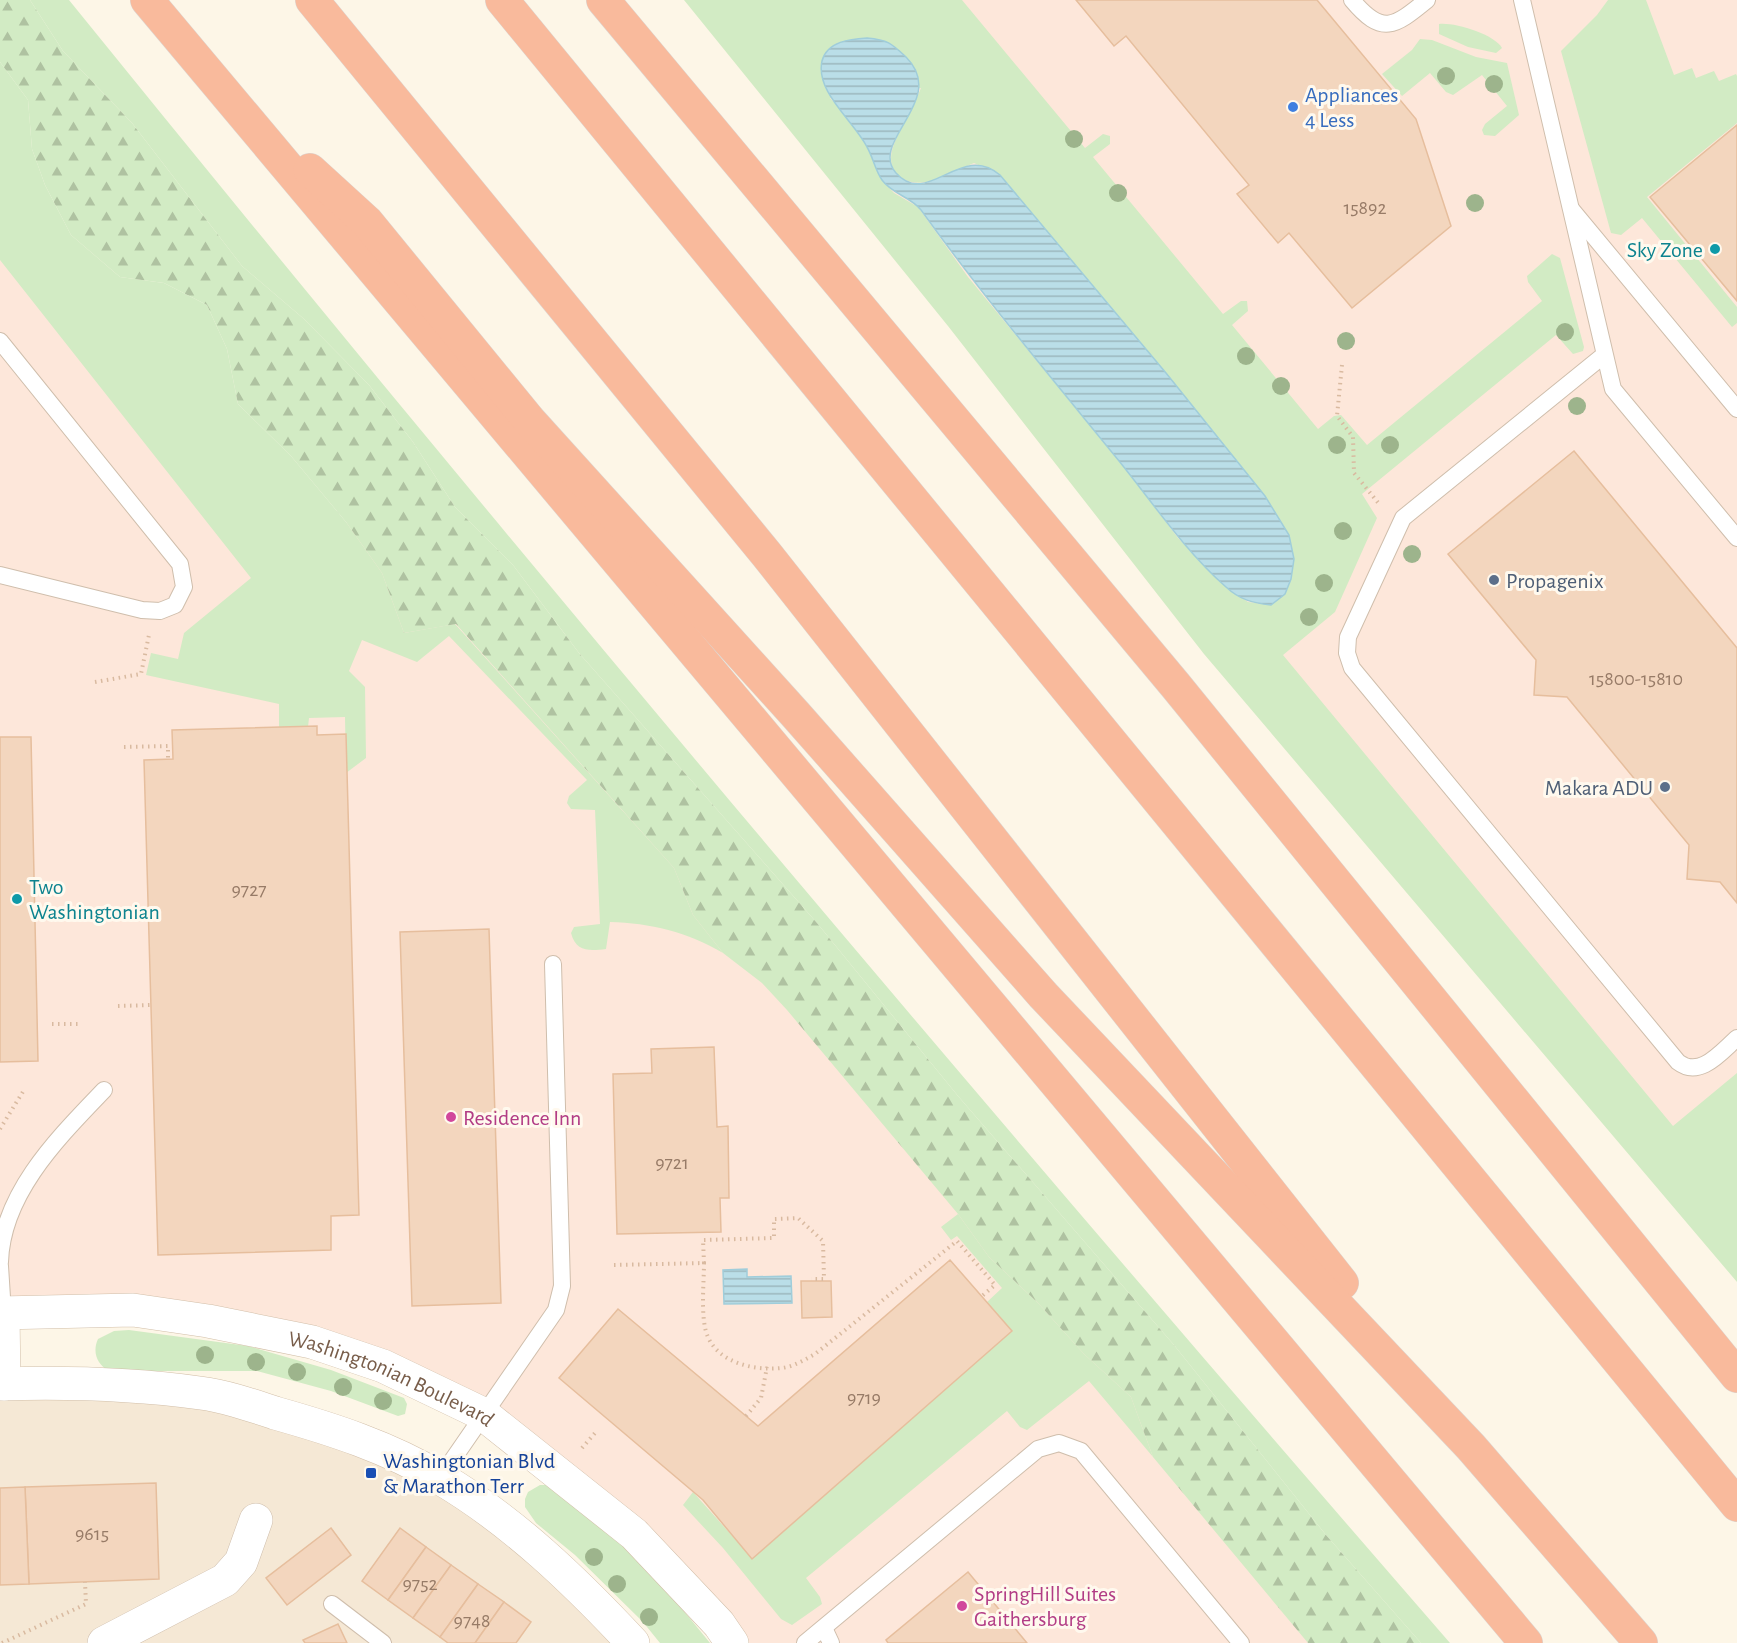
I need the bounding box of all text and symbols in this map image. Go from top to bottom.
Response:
place label: Appliances 4 Less [1305,84,1398,131]
marker: Appliances 4 Less [1286,100,1300,114]
house number: 15892 [1343,198,1387,218]
place label: Sky Zone [1627,239,1703,261]
marker: Sky Zone [1708,242,1722,256]
place label: Propagenix [1506,570,1604,592]
marker: Propagenix [1487,573,1501,587]
house number: 15800-15810 [1589,669,1683,689]
place label: Makara ADU [1545,777,1653,799]
marker: Makara ADU [1658,780,1672,794]
place label: Two Washingtonian [29,876,160,923]
house number: 9727 [231,880,267,900]
marker: Two Washingtonian [10,892,24,906]
place label: Residence Inn [463,1107,581,1129]
marker: Residence Inn [444,1110,458,1124]
house number: 9721 [655,1153,689,1173]
street label: Washingtonian Boulevard [287,1328,498,1431]
house number: 9719 [847,1388,881,1408]
place label: Washingtonian Blvd & Marathon Terr [383,1450,555,1497]
marker: Washingtonian Blvd & Marathon Terr [364,1466,378,1480]
house number: 9615 [75,1524,109,1544]
house number: 9752 [402,1574,438,1594]
place label: SpringHill Suites Gaithersburg [974,1583,1116,1630]
marker: SpringHill Suites Gaithersburg [955,1599,969,1613]
house number: 9748 [454,1611,490,1631]

